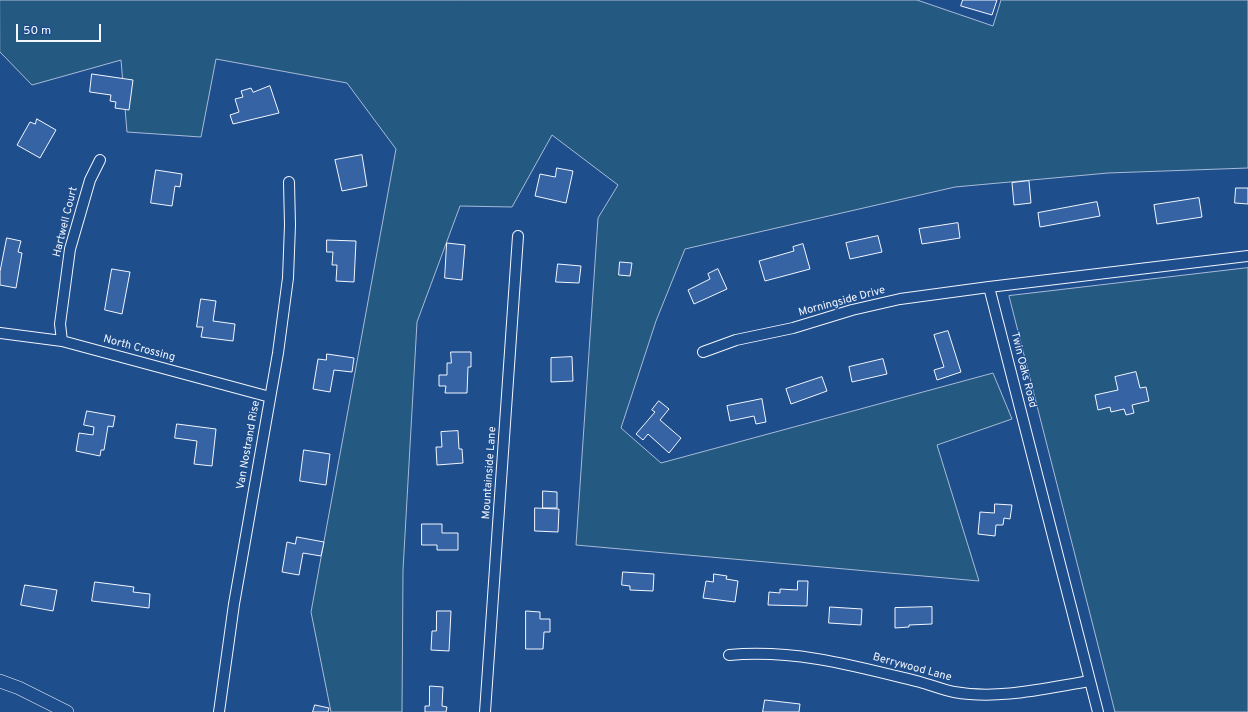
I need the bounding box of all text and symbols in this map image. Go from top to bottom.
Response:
scale bar [18,16,103,42]
text: 50 m [23,23,51,39]
street label: Hartwell Court [51,186,81,258]
street label: Morningside Drive [797,284,887,320]
street label: Twin Oaks Road [1007,331,1039,409]
street label: North Crossing [102,333,176,365]
street label: Van Nostrand Rise [235,400,263,490]
street label: Mountainside Lane [480,426,500,520]
street label: Berrywood Lane [871,651,953,685]

